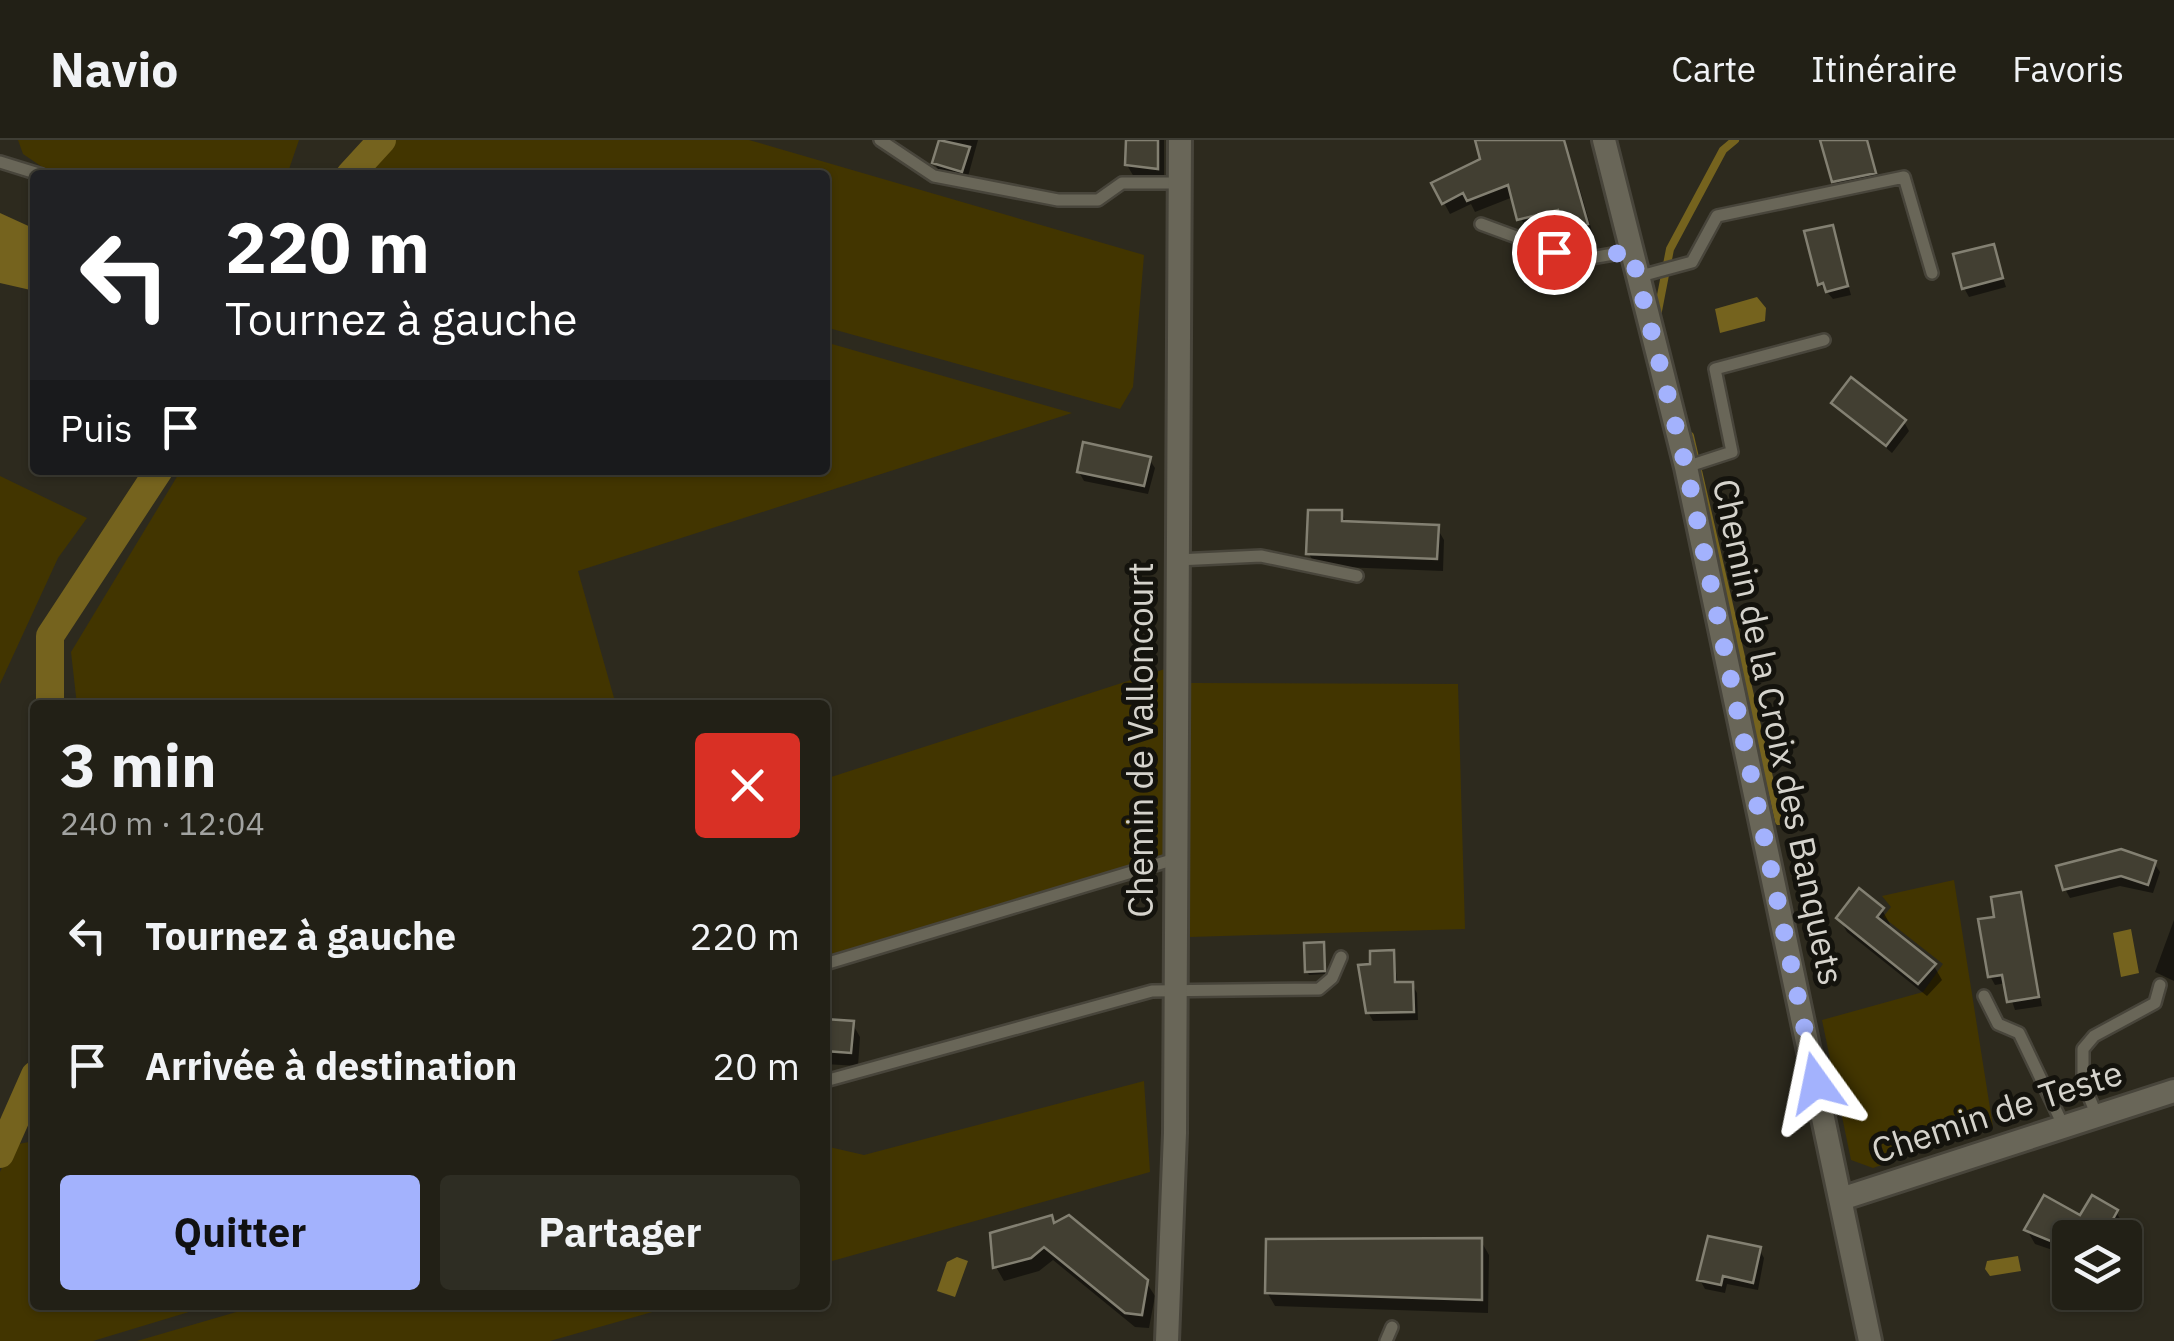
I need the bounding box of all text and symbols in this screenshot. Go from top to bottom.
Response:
text: Navio [50,38,178,100]
text: Carte [1671,46,1756,92]
text: Itinéraire [1811,46,1957,92]
text: Favoris [2012,46,2124,92]
text: 220 m [225,201,430,292]
icon: left [60,210,190,340]
pin [1512,210,1597,295]
icon: arrive [1527,225,1582,280]
text: Tournez à gauche [225,289,577,347]
icon: arrive [153,400,208,455]
text: Puis [60,403,133,452]
street label: Chemin de la Croix des Banquets [1703,475,1855,989]
street label: Chemin de Valloncourt [1117,562,1163,918]
text: 3 min [60,725,217,804]
button: close [695,733,800,838]
text: 240 m · 12:04 [60,802,265,844]
icon: left [60,908,115,963]
text: Tournez à gauche [145,911,456,960]
text: 220 m [689,911,800,960]
position arrow [1764,1031,1868,1135]
icon: arrive [60,1038,115,1093]
text: Arrivée à destination [145,1041,517,1090]
text: 20 m [712,1041,800,1090]
street label: Chemin de Teste [1865,1049,2128,1173]
button: Quitter [60,1175,420,1290]
button: Partager [440,1175,800,1290]
map controls [2052,1220,2142,1310]
button: layers [2052,1220,2142,1310]

